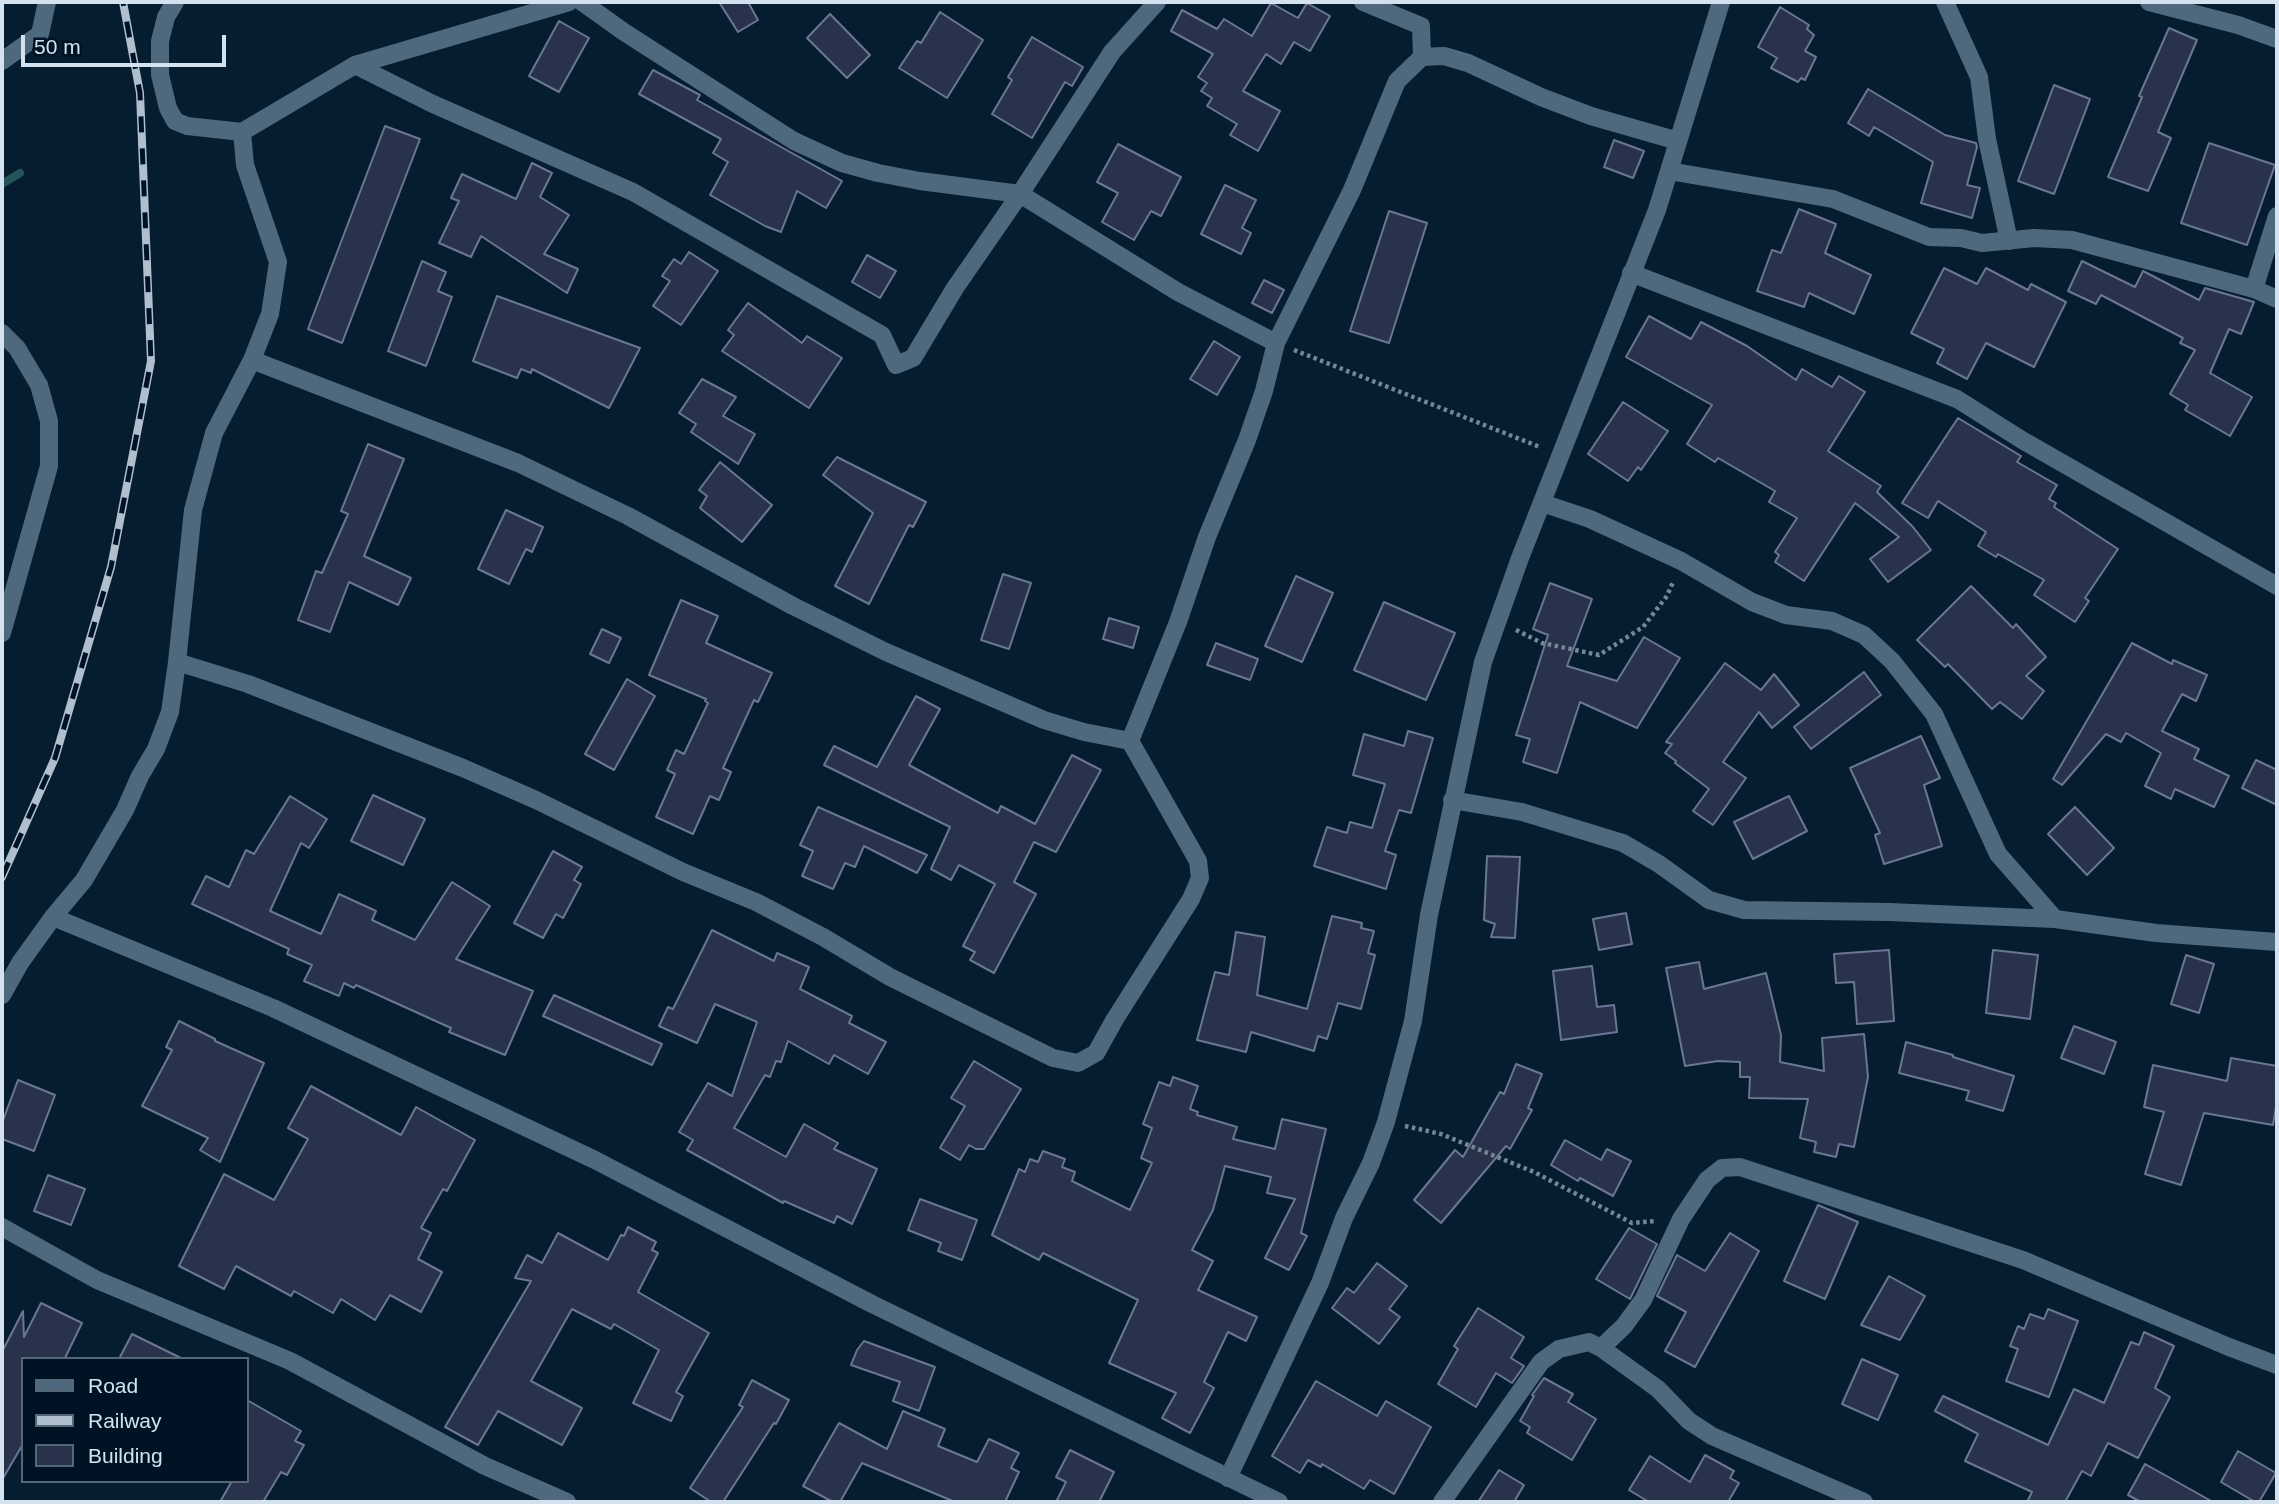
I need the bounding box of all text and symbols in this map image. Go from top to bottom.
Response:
scale bar [24,21,229,65]
text: 50 m [34,35,81,58]
legend [21,1357,248,1483]
text: Road [88,1374,138,1397]
text: Railway [88,1409,162,1432]
text: Building [88,1444,163,1467]

